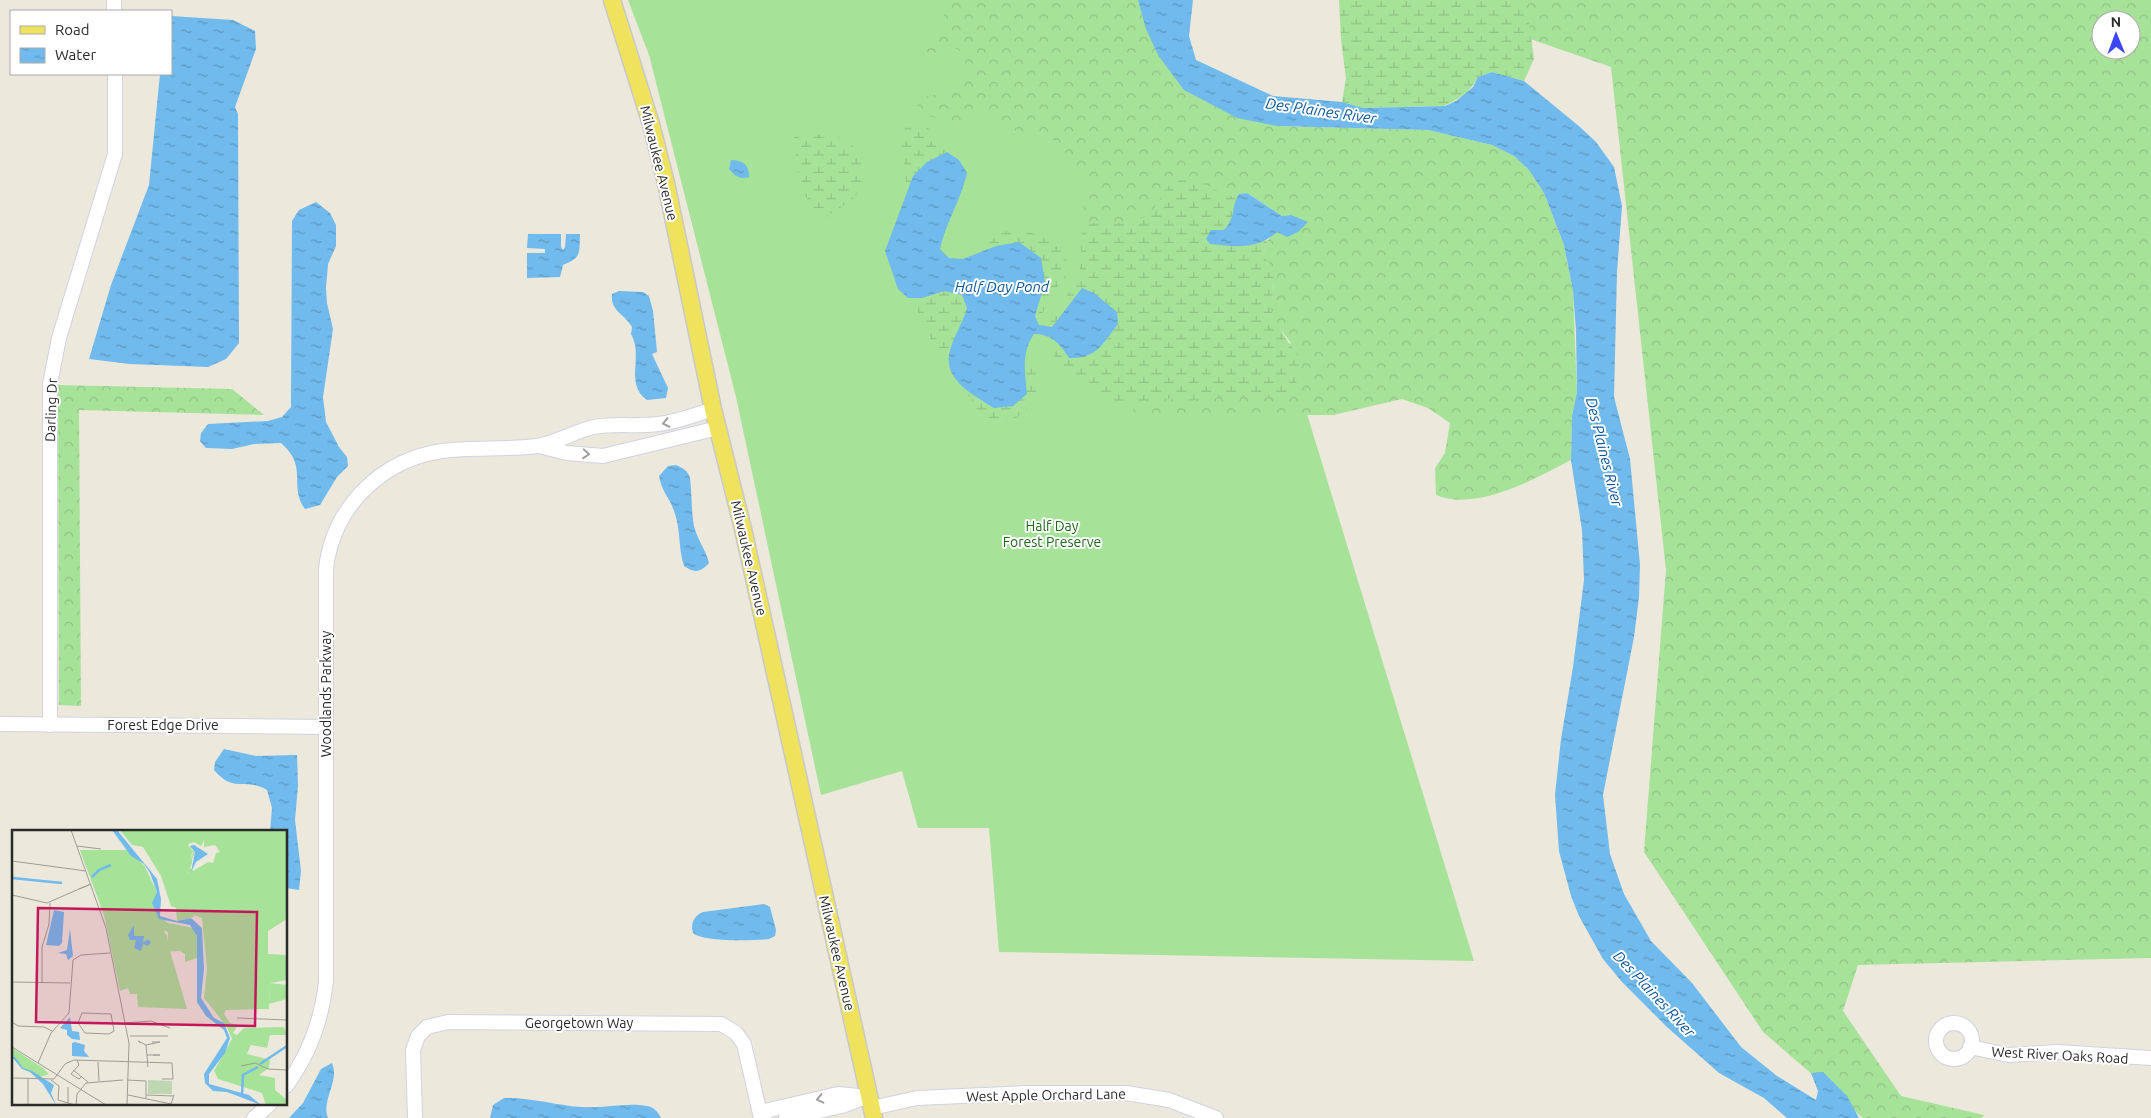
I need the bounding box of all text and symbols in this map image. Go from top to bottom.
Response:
legend [10,10,172,75]
north arrow [2091,10,2141,60]
text: N [2110,14,2121,30]
text: Road [55,21,90,38]
text: Water [55,46,96,63]
water label: Des Plaines River [1265,94,1379,127]
street label: Milwaukee Avenue [637,104,681,222]
water label: Half Day Pond [955,278,1050,295]
street label: Darling Dr [42,377,60,442]
water label: Des Plaines River [1583,396,1627,509]
one-way arrow [662,417,671,427]
one-way arrow [582,449,590,460]
street label: Milwaukee Avenue [728,499,770,617]
park label: Half Day Forest Preserve [1003,518,1101,550]
street label: Woodlands Parkway [318,631,334,757]
street label: Forest Edge Drive [107,717,219,733]
inset map [12,830,288,1106]
street label: Milwaukee Avenue [816,894,858,1012]
water label: Des Plaines River [1610,947,1699,1041]
street label: Georgetown Way [525,1015,634,1031]
street label: West River Oaks Road [1991,1043,2129,1067]
street label: West Apple Orchard Lane [966,1086,1126,1104]
one-way arrow [816,1093,825,1103]

